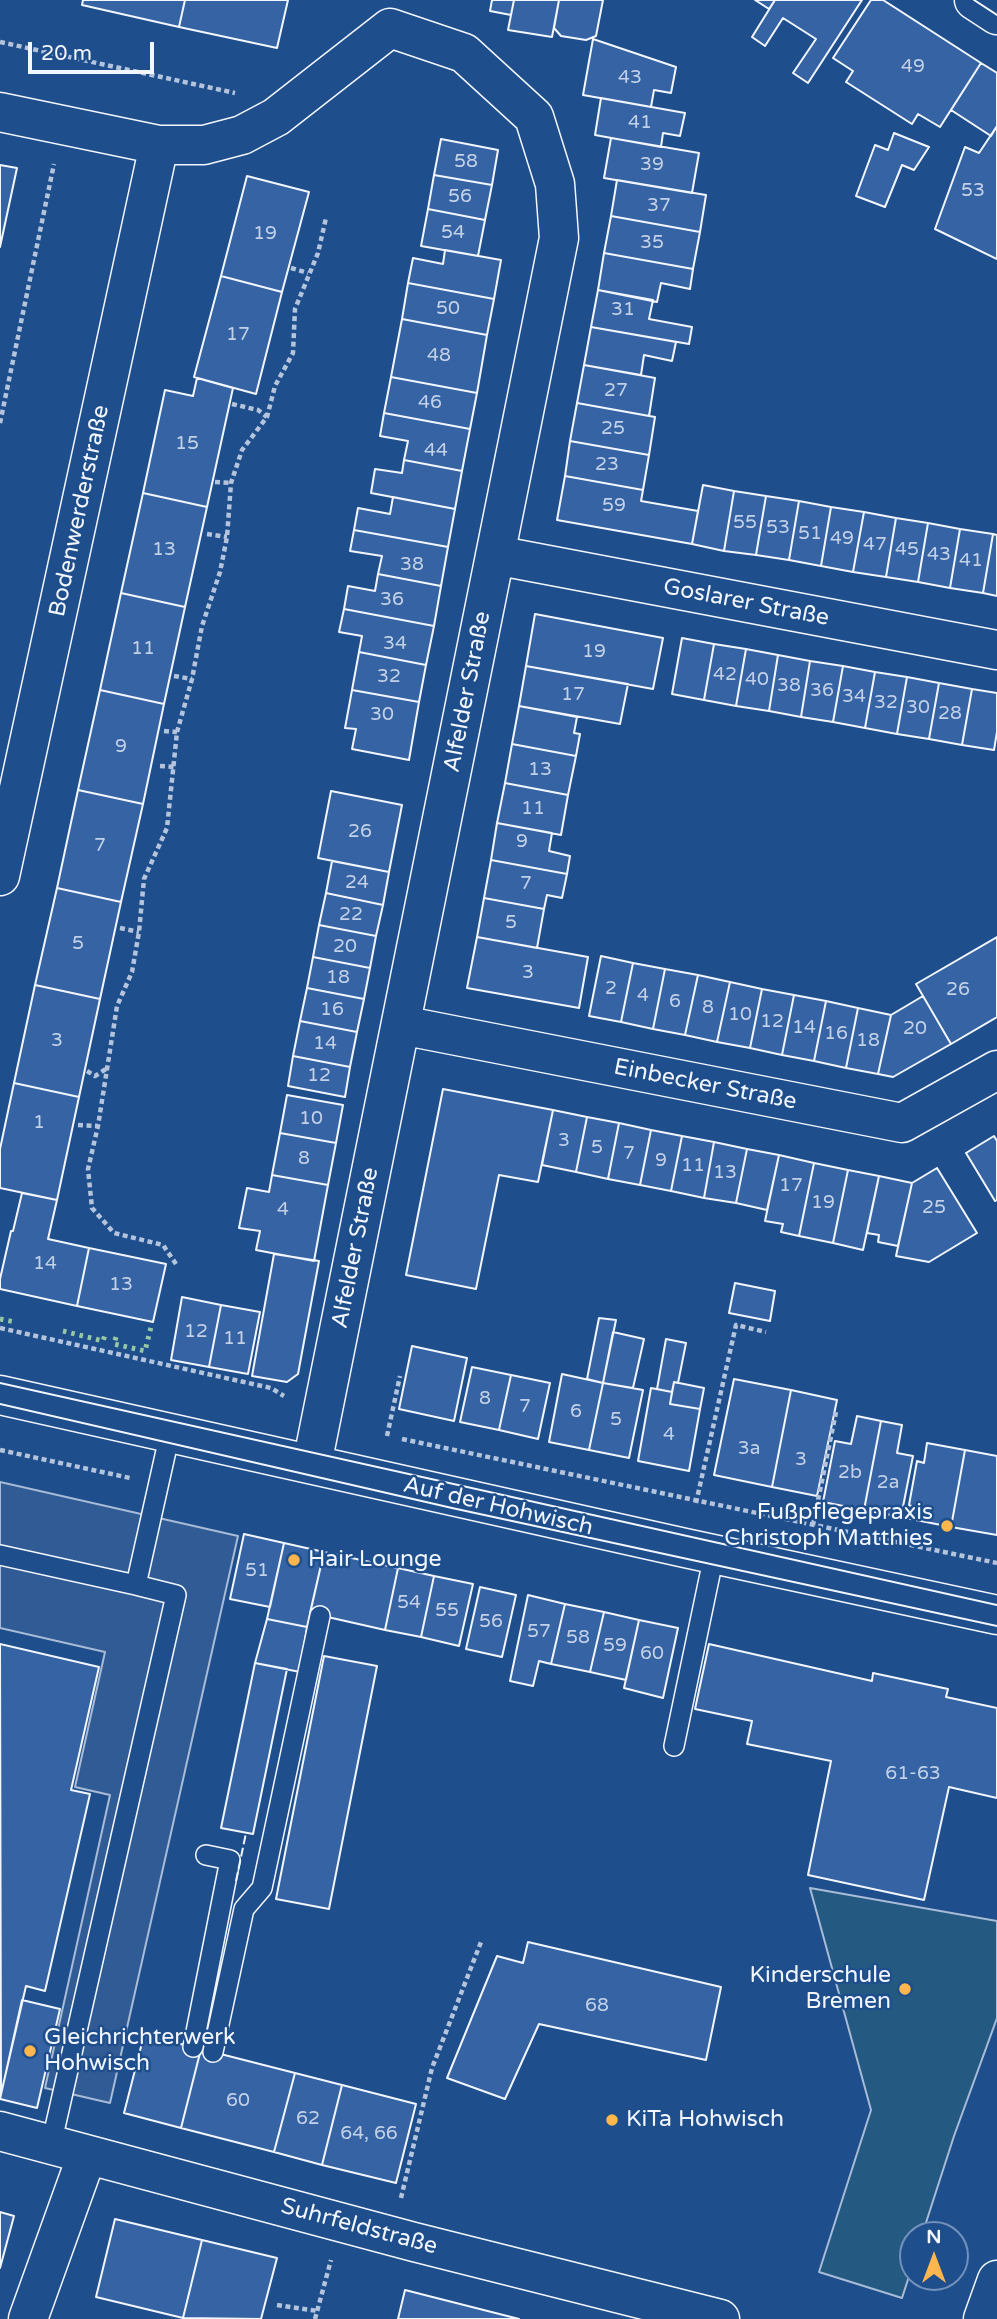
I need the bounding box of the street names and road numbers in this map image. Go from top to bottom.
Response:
street label: Bodenwerderstraße [44,403,116,619]
street label: Goslarer Straße [661,573,831,633]
street label: Alfelder Straße [439,609,497,775]
street label: Einbecker Straße [611,1054,799,1116]
street label: Alfelder Straße [327,1165,385,1331]
street label: Auf der Hohwisch [400,1472,596,1542]
street label: Suhrfeldstraße [278,2193,440,2261]

